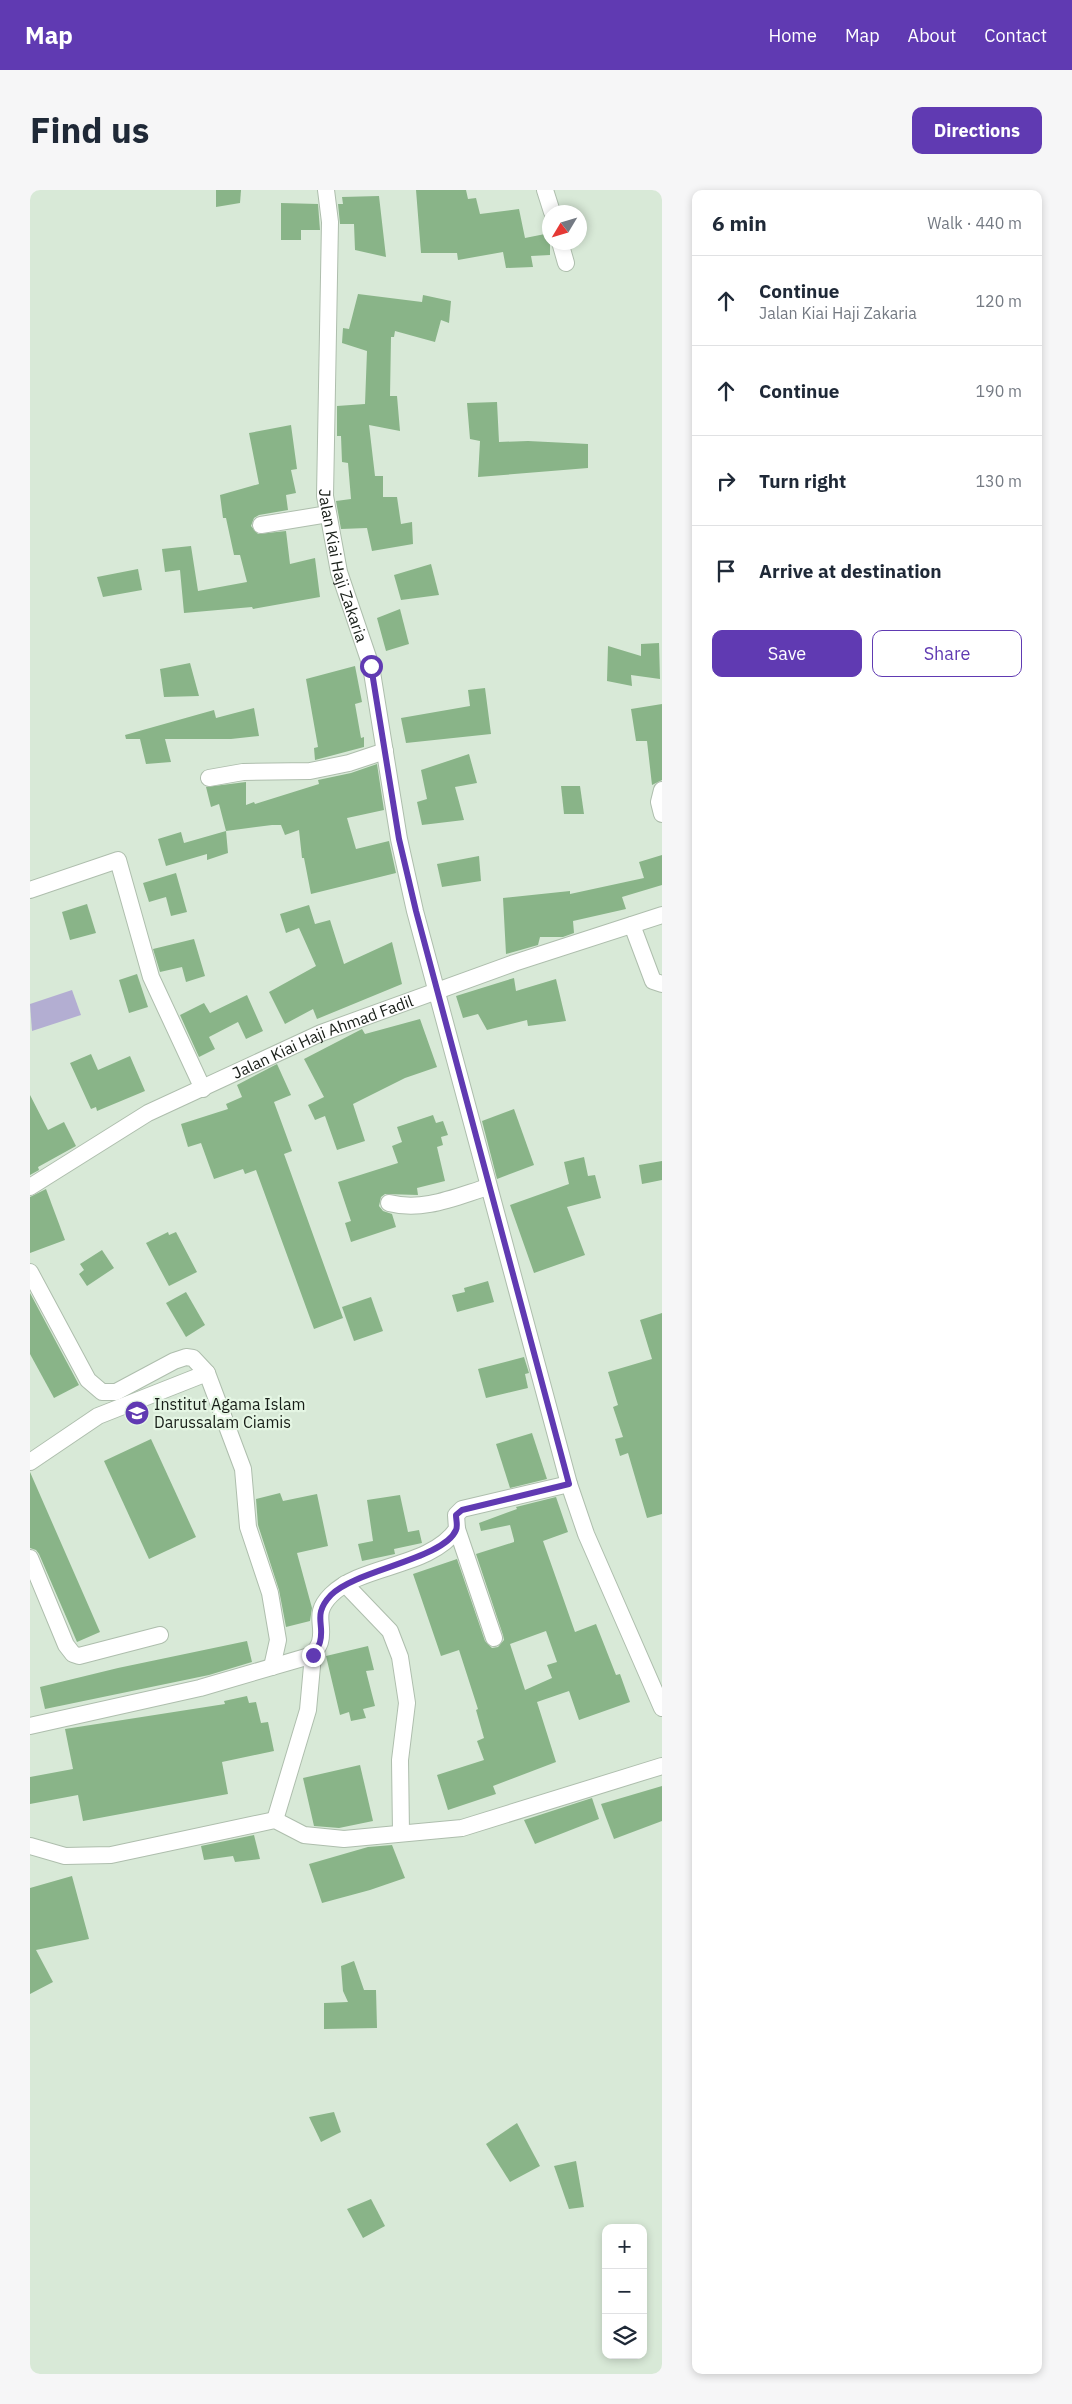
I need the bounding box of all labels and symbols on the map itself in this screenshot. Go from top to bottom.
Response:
north arrow [542,205,587,250]
street label: Jalan Kiai Haji Zakaria [315,489,372,645]
route start [360,655,383,678]
street label: Jalan Kiai Haji Ahmad Fadil [229,990,416,1083]
place label: Institut Agama Islam Darussalam Ciamis [154,1394,305,1432]
school or university icon: Institut Agama Islam Darussalam Ciamis [124,1400,150,1426]
route end [302,1644,325,1667]

